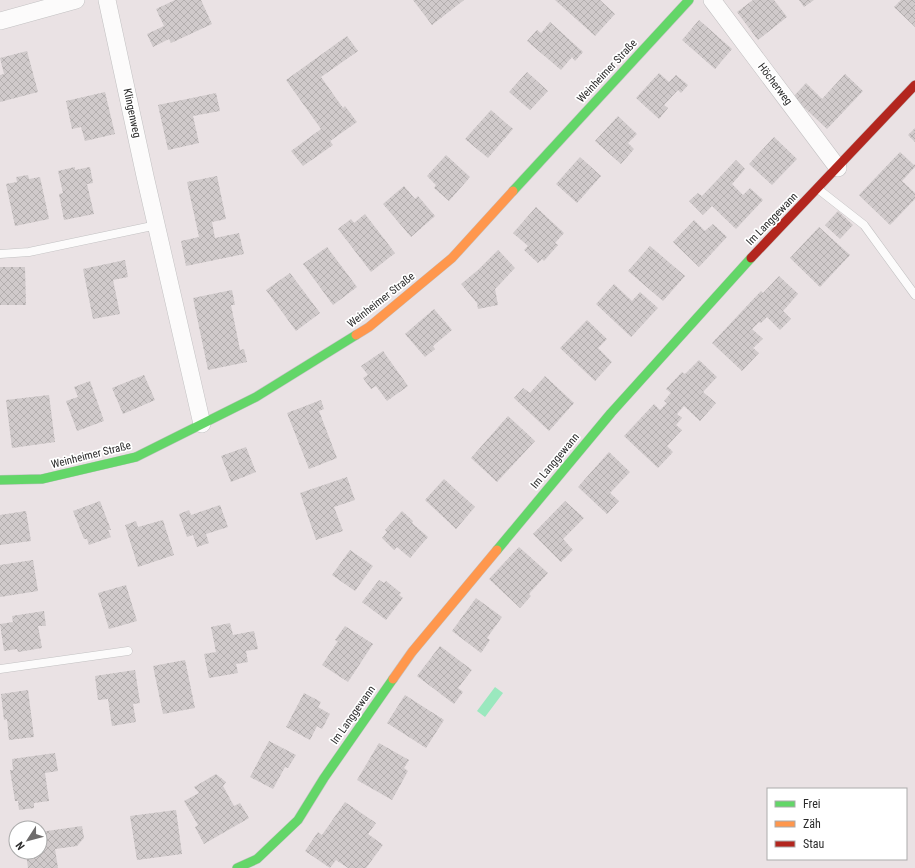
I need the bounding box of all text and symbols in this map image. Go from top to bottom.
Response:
street label: Weinheimer Straße [574,37,640,105]
street label: Höcherweg [755,60,795,108]
street label: Klingenweg [120,87,144,139]
street label: Im Langgewann [744,190,800,248]
street label: Weinheimer Straße [345,270,417,330]
street label: Im Langgewann [528,431,582,491]
street label: Weinheimer Straße [50,439,132,471]
street label: Im Langgewann [328,683,378,747]
legend [767,788,907,860]
text: Frei [803,797,821,811]
text: Zäh [803,817,821,831]
north arrow [8,820,48,860]
text: Stau [803,837,825,851]
text: N [13,839,28,852]

